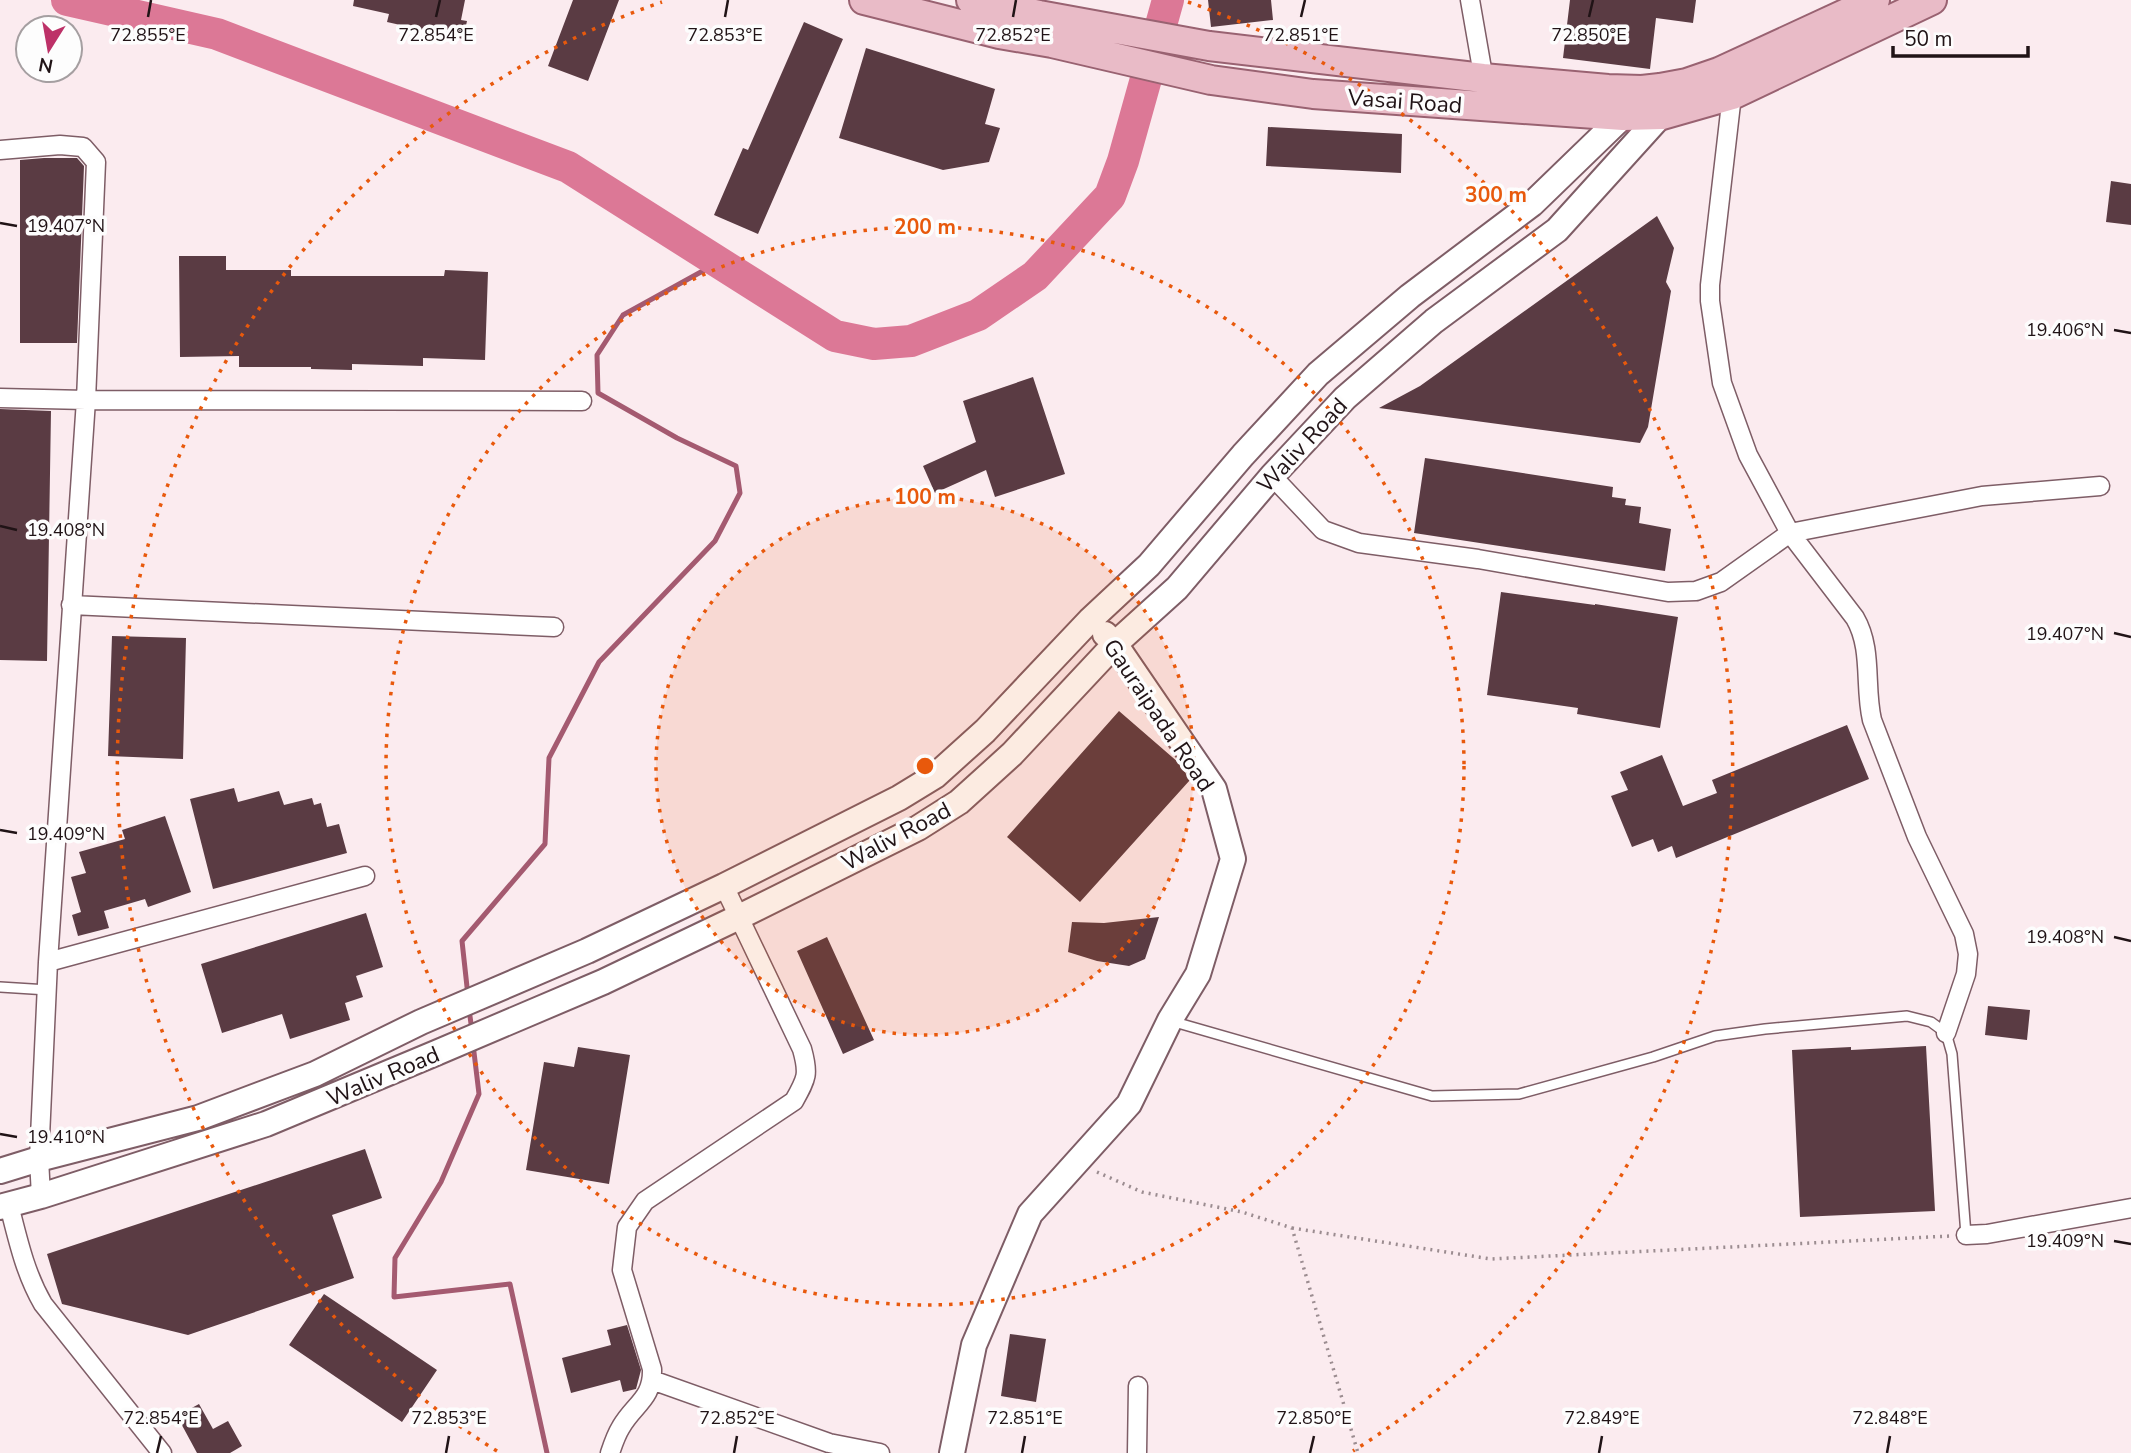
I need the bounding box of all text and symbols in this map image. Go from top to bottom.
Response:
north arrow [14,14,84,84]
scale bar [1893,14,2028,58]
text: 72.855°E [110,23,186,47]
text: 72.854°E [398,23,474,47]
text: 72.853°E [687,23,763,47]
text: 72.852°E [975,23,1051,47]
text: 72.851°E [1263,23,1339,47]
text: 72.850°E [1551,23,1627,47]
text: 50 m [1904,25,1953,53]
text: N [36,51,55,79]
street label: Vasai Road [1346,82,1463,121]
text: 300 m [1465,181,1527,209]
text: 200 m [894,213,956,241]
text: 19.407°N [27,214,105,238]
text: 19.406°N [2026,318,2104,342]
street label: Waliv Road [1250,391,1354,500]
text: 100 m [894,483,956,511]
text: 19.408°N [27,518,105,542]
text: 19.407°N [2026,622,2104,646]
street label: Gauraipada Road [1096,633,1221,798]
centre of rings [913,754,937,778]
street label: Waliv Road [836,795,956,878]
text: 19.409°N [27,822,105,846]
text: 19.408°N [2026,925,2104,949]
street label: Waliv Road [322,1039,444,1114]
text: 19.410°N [27,1125,105,1149]
text: 19.409°N [2026,1229,2104,1253]
text: 72.854°E [123,1406,199,1430]
text: 72.853°E [411,1406,487,1430]
text: 72.852°E [699,1406,775,1430]
text: 72.851°E [987,1406,1063,1430]
text: 72.850°E [1276,1406,1352,1430]
text: 72.849°E [1564,1406,1640,1430]
text: 72.848°E [1852,1406,1928,1430]

